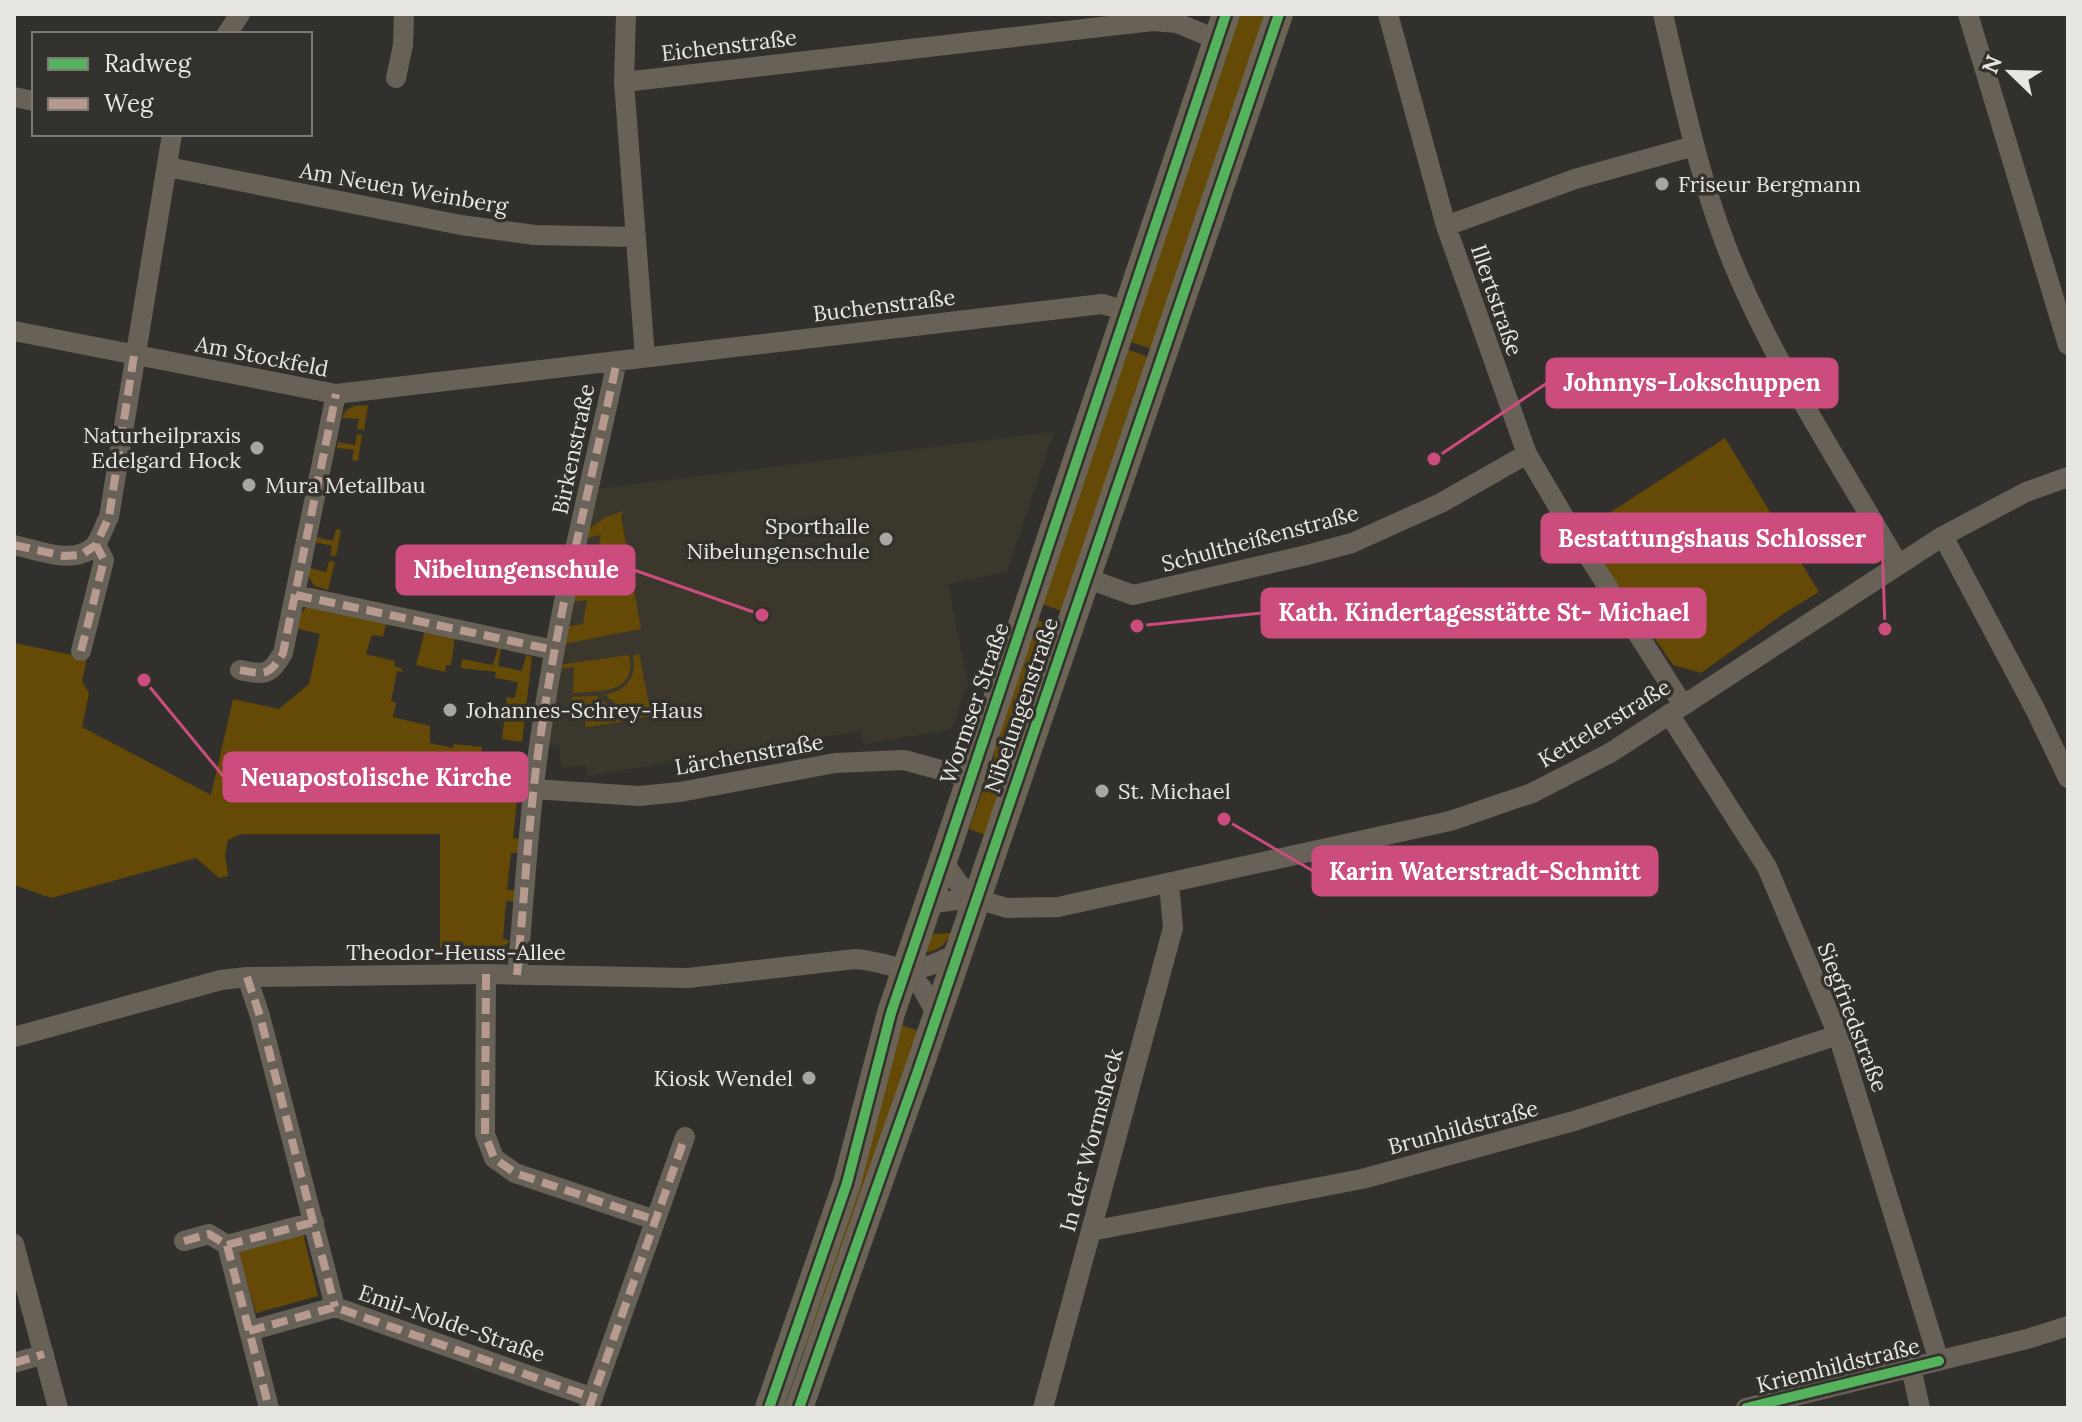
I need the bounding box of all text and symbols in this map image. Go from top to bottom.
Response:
street label: Eichenstraße [660,23,798,67]
legend [32,32,312,136]
north arrow [1970,32,2050,112]
text: Radweg [104,48,192,79]
text: N [1975,51,2008,77]
text: Weg [104,88,154,119]
street label: Am Neuen Weinberg [297,156,511,220]
place label: Friseur Bergmann [1678,170,1861,198]
marker: Friseur Bergmann [1653,175,1671,193]
street label: Illertstraße [1465,241,1529,359]
street label: Buchenstraße [811,282,957,328]
street label: Am Stockfeld [192,329,331,383]
callout: Johnnys-Lokschuppen [1547,359,1837,407]
text: Johnnys-Lokschuppen [1563,367,1821,398]
street label: Birkenstraße [546,381,600,517]
place label: Naturheilpraxis Edelgard Hock [83,421,241,474]
marker: Naturheilpraxis Edelgard Hock [248,439,266,457]
place label: Mura Metallbau [265,471,426,499]
marker: Mura Metallbau [240,476,258,494]
street label: Schultheißenstraße [1158,498,1362,578]
place label: Sporthalle Nibelungenschule [686,512,870,565]
callout: Bestattungshaus Schlosser [1542,514,1882,562]
text: Bestattungshaus Schlosser [1558,523,1867,554]
marker: Sporthalle Nibelungenschule [877,530,895,548]
callout: Nibelungenschule [397,546,634,594]
text: Nibelungenschule [413,554,619,585]
callout: Kath. Kindertagesstätte St- Michael [1262,589,1705,637]
text: Kath. Kindertagesstätte St- Michael [1278,597,1690,628]
street label: Nibelungenstraße [978,613,1064,796]
street label: Wormser Straße [933,618,1015,787]
street label: Kettelerstraße [1533,672,1675,773]
place label: Johannes-Schrey-Haus [465,696,703,724]
marker: Johannes-Schrey-Haus [441,701,459,719]
street label: Lärchenstraße [673,727,826,781]
callout: Neuapostolische Kirche [224,753,527,801]
text: Neuapostolische Kirche [240,762,512,793]
place label: St. Michael [1118,777,1231,805]
marker: St. Michael [1093,782,1111,800]
callout: Karin Waterstradt-Schmitt [1313,847,1657,895]
text: Karin Waterstradt-Schmitt [1329,856,1642,887]
street label: Theodor-Heuss-Allee [346,938,566,966]
street label: Siegfriedstraße [1812,938,1894,1096]
street label: In der Wormsheck [1053,1045,1129,1235]
place label: Kiosk Wendel [654,1064,793,1092]
marker: Kiosk Wendel [800,1069,818,1087]
street label: Brunhildstraße [1385,1093,1541,1160]
street label: Emil-Nolde-Straße [355,1278,549,1368]
street label: Kriemhildstraße [1754,1331,1923,1399]

